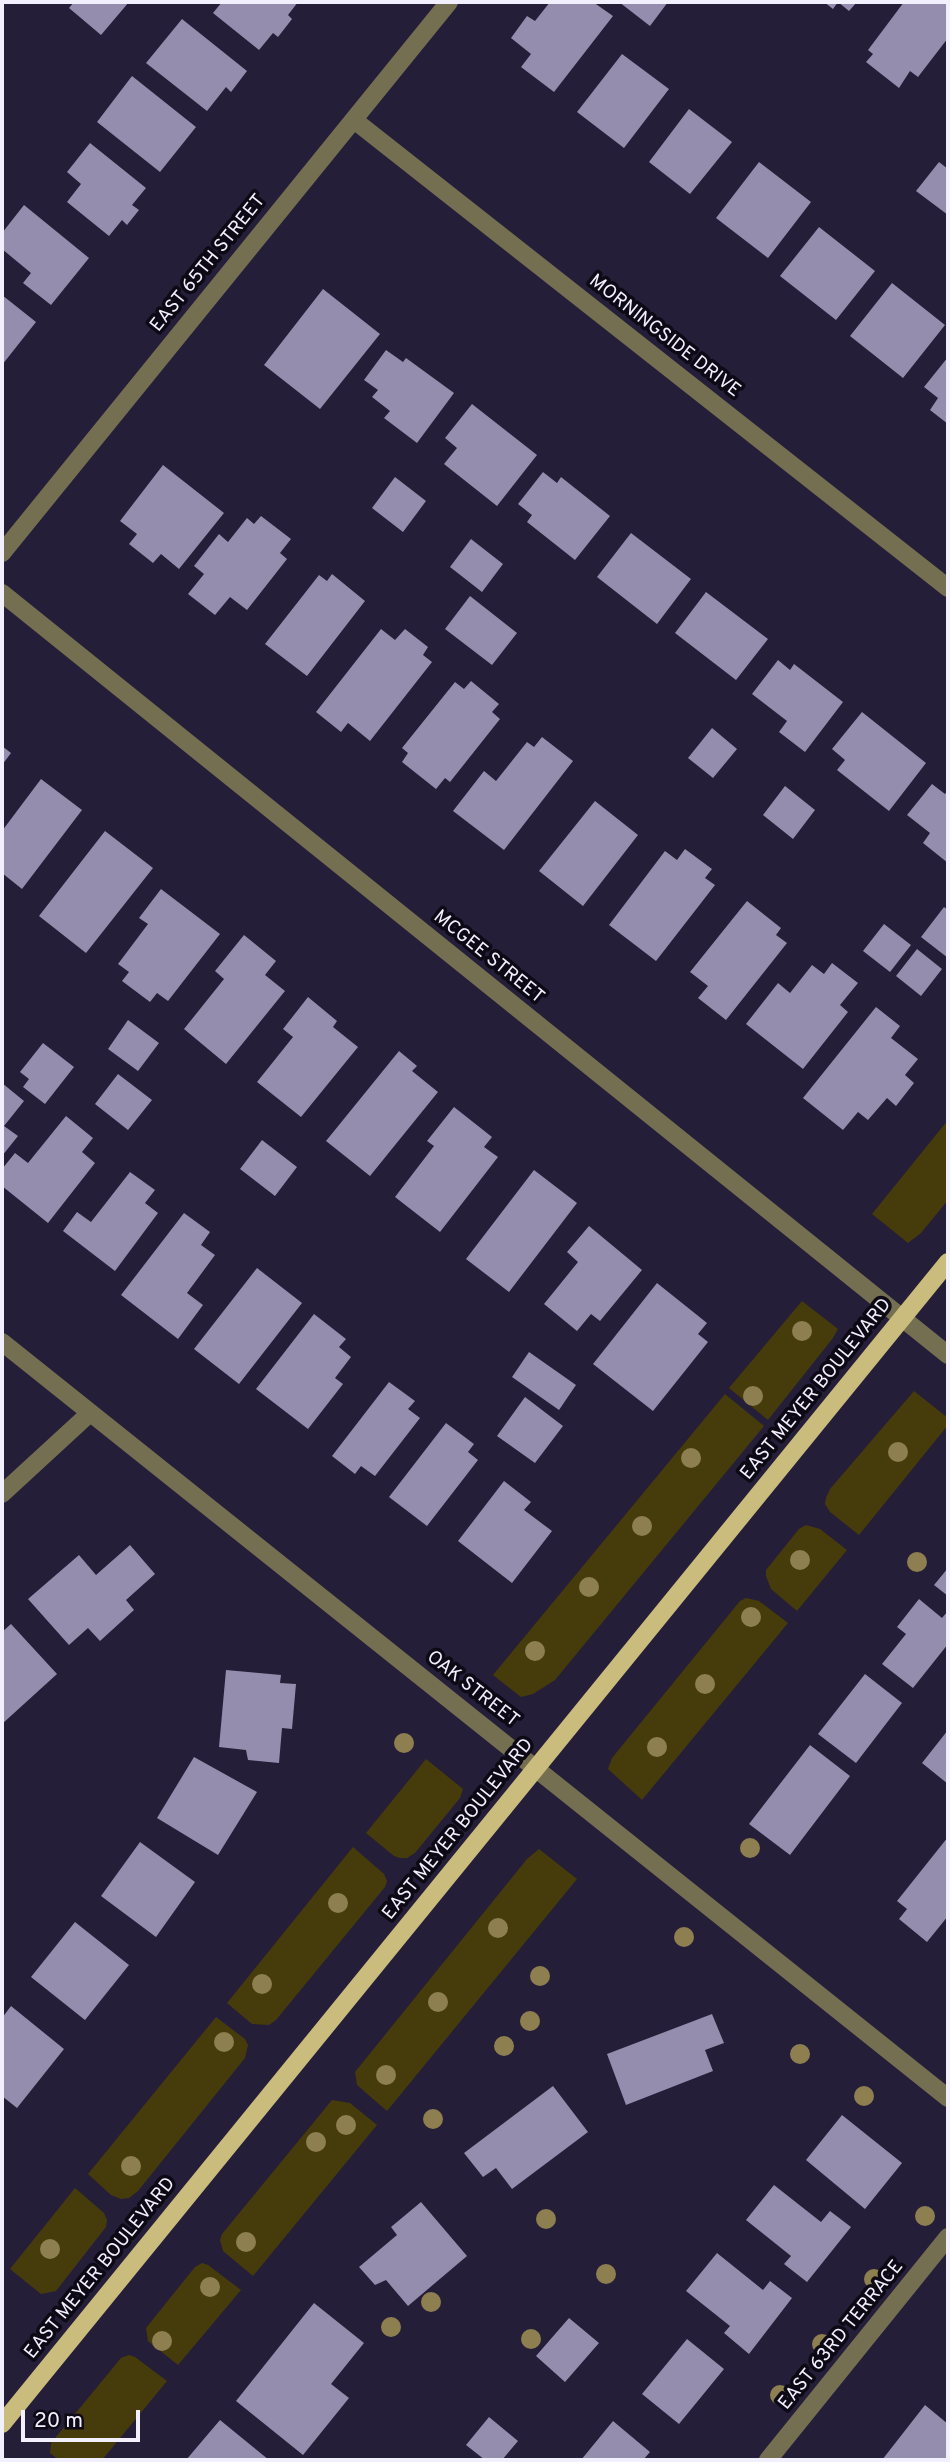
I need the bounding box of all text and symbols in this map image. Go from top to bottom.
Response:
street label: EAST 65TH STREET [146,191,272,337]
street label: MORNINGSIDE DRIVE [584,271,744,403]
street label: MCGEE STREET [428,906,548,1010]
street label: EAST MEYER BOULEVARD [737,1295,897,1485]
street label: OAK STREET [421,1647,523,1733]
street label: EAST MEYER BOULEVARD [379,1735,539,1925]
street label: EAST MEYER BOULEVARD [21,2174,181,2364]
street label: EAST 63RD TERRACE [775,2257,909,2415]
scale bar [24,2396,144,2440]
text: 20 m [34,2408,83,2435]

